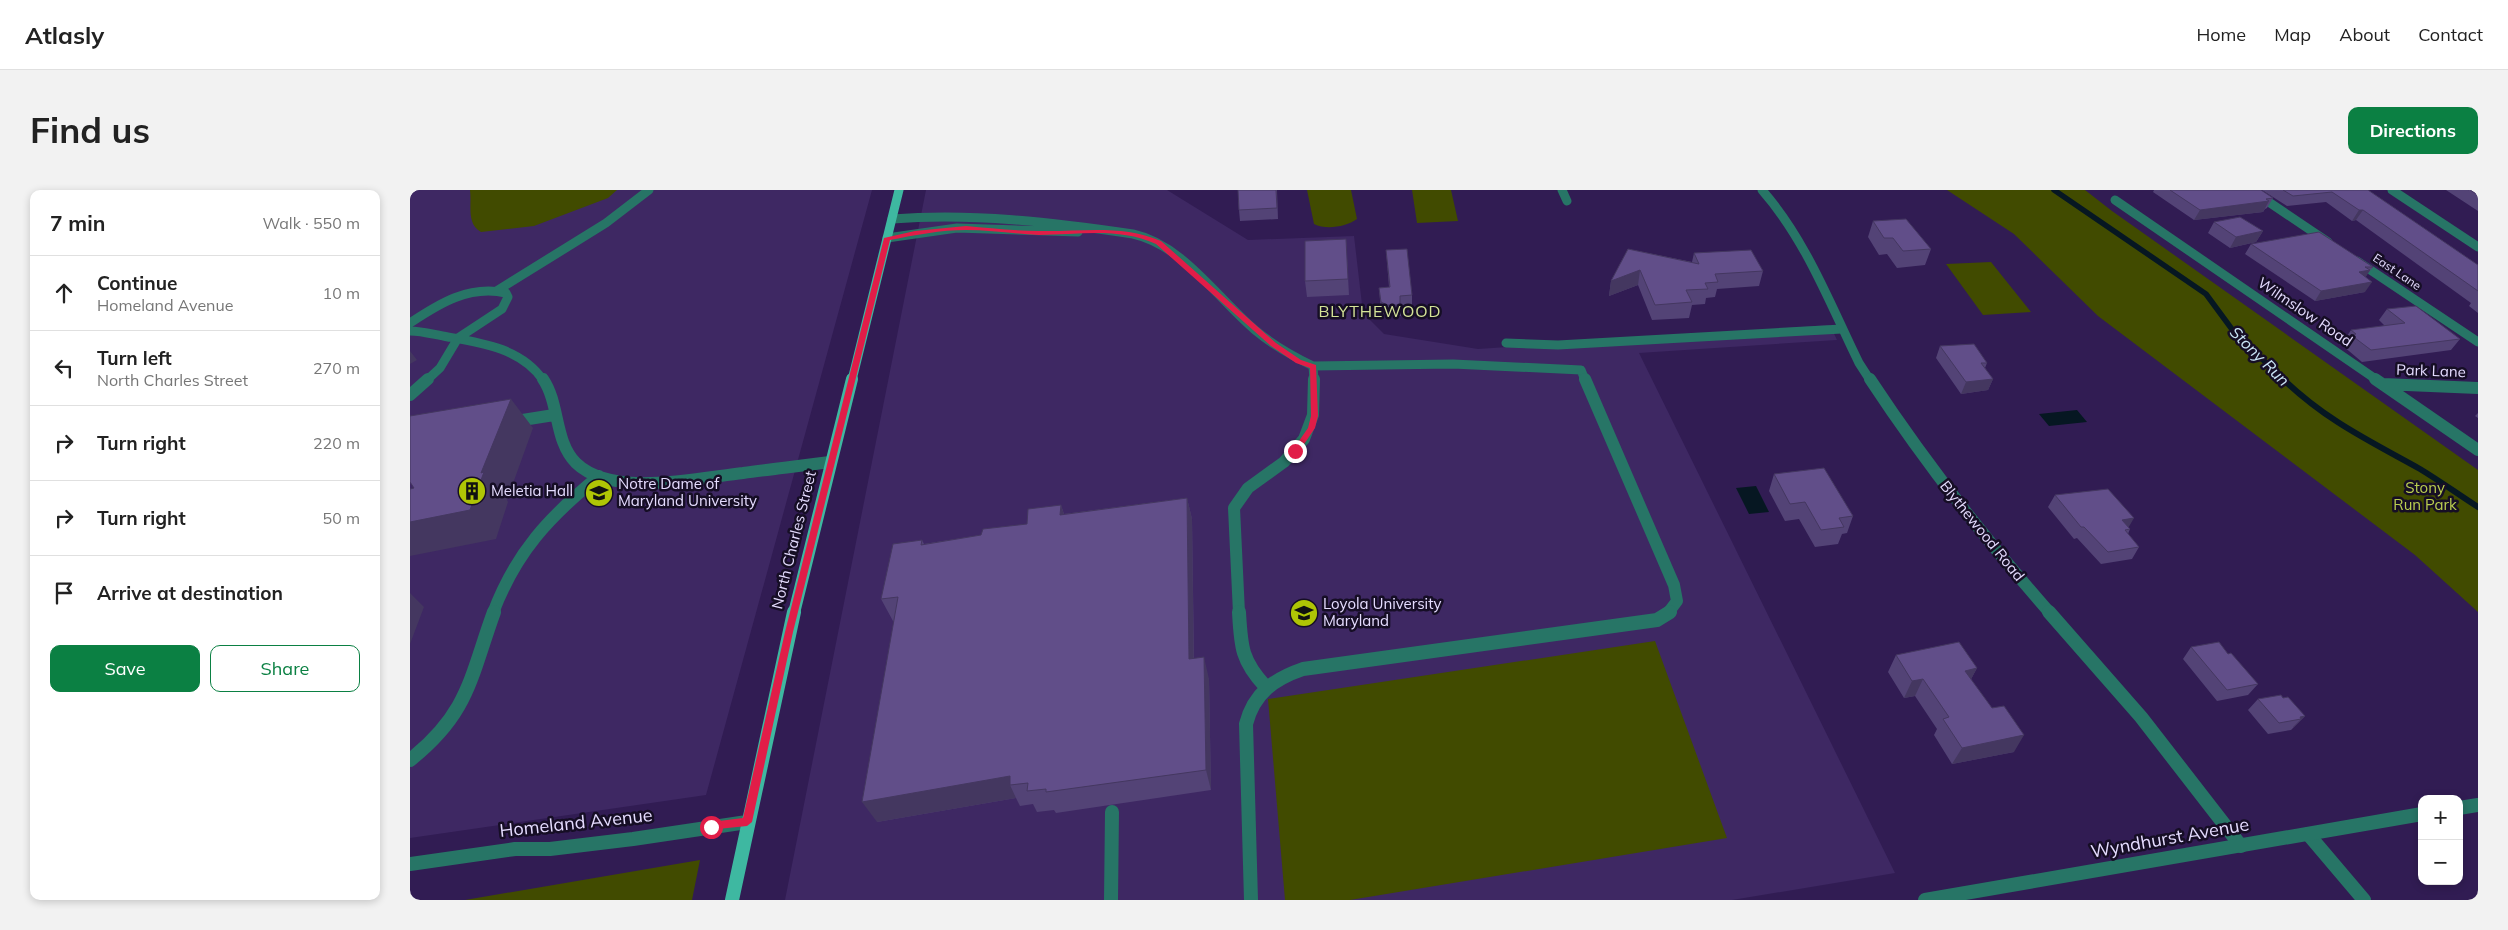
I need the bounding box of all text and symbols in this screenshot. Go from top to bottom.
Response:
text: Atlasly [25,20,104,50]
text: Home [2196,23,2246,46]
text: Map [2274,23,2311,46]
text: About [2339,23,2390,46]
text: Contact [2418,23,2483,46]
button: Directions [2348,107,2478,154]
text: Find us [30,108,150,152]
text: 7 min [50,210,105,236]
text: Walk · 550 m [262,213,360,233]
street label: East Lane [2370,250,2424,293]
text: Continue [97,271,177,295]
street label: Wilmslow Road [2254,273,2356,350]
icon: ahead [50,279,78,307]
text: 10 m [323,283,360,303]
text: Homeland Avenue [97,295,233,315]
district label: BLYTHEWOOD [1318,301,1442,321]
water label: Stony Run [2226,322,2294,390]
text: Turn left [97,346,172,370]
icon: left [50,354,78,382]
text: 270 m [313,358,360,378]
street label: Park Lane [2396,360,2466,381]
text: North Charles Street [97,370,248,390]
icon: right [50,429,78,457]
text: Turn right [97,431,186,455]
text: 220 m [313,433,360,453]
route end [1284,440,1307,463]
street label: North Charles Street [767,469,820,611]
place label: Notre Dame of Maryland University [618,474,757,510]
building icon: Meletia Hall [457,476,487,506]
street label: Blythewood Road [1936,477,2029,585]
school or university icon: Notre Dame of Maryland University [584,478,614,508]
park label: Stony Run Park [2393,478,2457,514]
place label: Meletia Hall [491,481,573,500]
icon: right [50,504,78,532]
text: Turn right [97,506,186,530]
text: 50 m [323,508,360,528]
icon: arrive [50,579,78,607]
text: Arrive at destination [97,581,283,605]
place label: Loyola University Maryland [1323,594,1442,630]
school or university icon: Loyola University Maryland [1289,598,1319,628]
button: Save [50,645,200,692]
button: Share [210,645,360,692]
map controls [2418,795,2463,885]
button: + [2418,795,2463,840]
street label: Homeland Avenue [498,803,653,842]
street label: Wyndhurst Avenue [2089,812,2251,863]
route start [700,816,723,839]
button: − [2418,840,2463,885]

